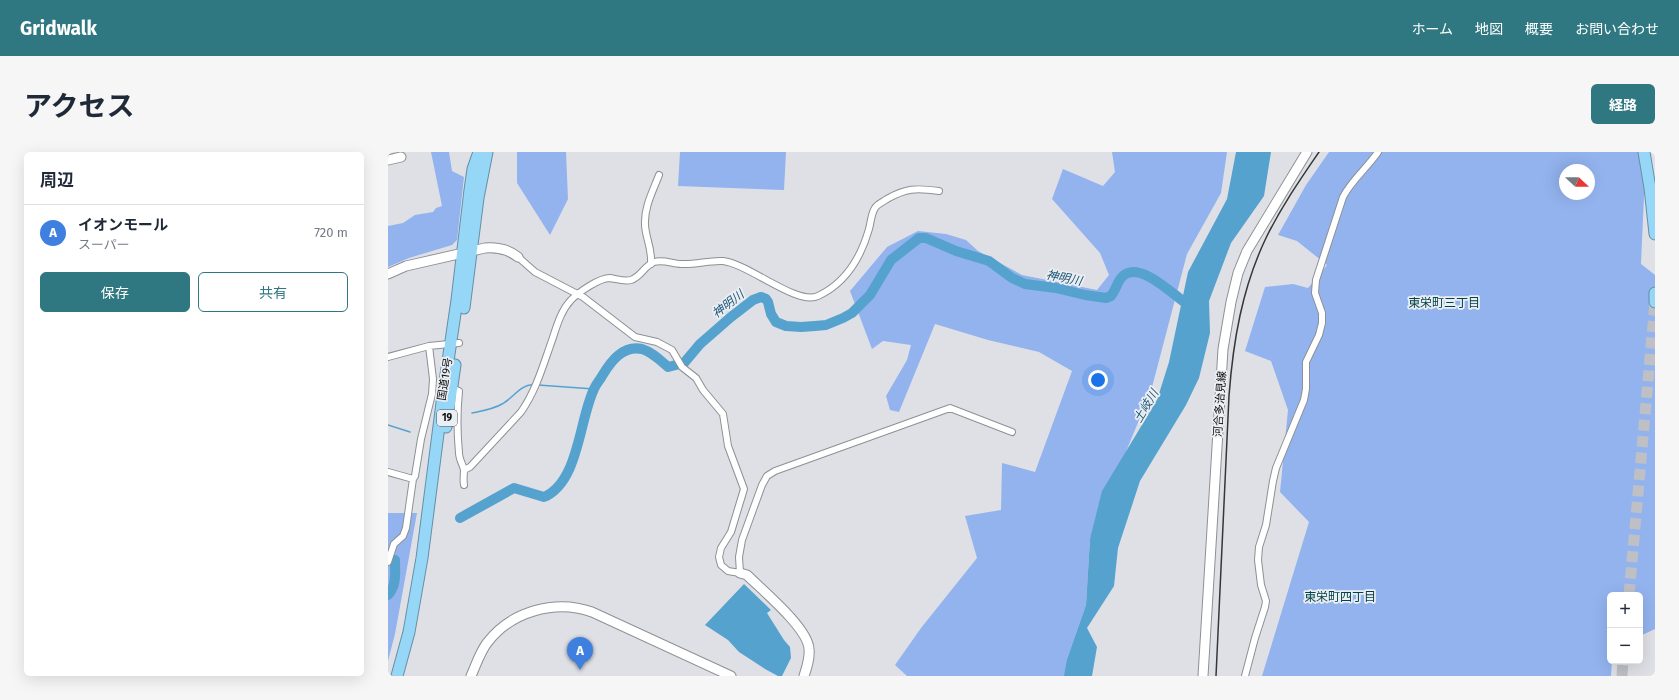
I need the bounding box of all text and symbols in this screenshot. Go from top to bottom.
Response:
text: Gridwalk [20,17,97,40]
text: ホーム [1411,21,1453,38]
text: 地図 [1475,21,1503,38]
text: 概要 [1525,21,1553,38]
text: お問い合わせ [1575,21,1659,38]
button: 経路 [1591,84,1655,124]
text: アクセス [24,90,135,123]
north arrow [1559,164,1595,200]
text: 周辺 [40,170,74,191]
text: イオンモール [78,216,168,234]
text: A [49,225,57,240]
text: 720 m [314,225,348,240]
text: スーパー [78,237,130,252]
water label: 神明川 [1045,268,1085,289]
button: 保存 [40,272,190,312]
button: 共有 [198,272,348,312]
water label: 神明川 [710,286,748,321]
district label: 東栄町三丁目 [1408,296,1480,310]
street label: 国道19号 [435,356,455,402]
your location [1088,370,1108,390]
street label: 河合多治見線 [1211,371,1229,437]
water label: 土岐川 [1131,385,1162,425]
road number: 19 [437,410,457,426]
district label: 東栄町四丁目 [1304,590,1376,604]
map controls [1607,592,1643,664]
button: + [1607,592,1643,628]
button: − [1607,628,1643,664]
pin: A [567,637,593,670]

